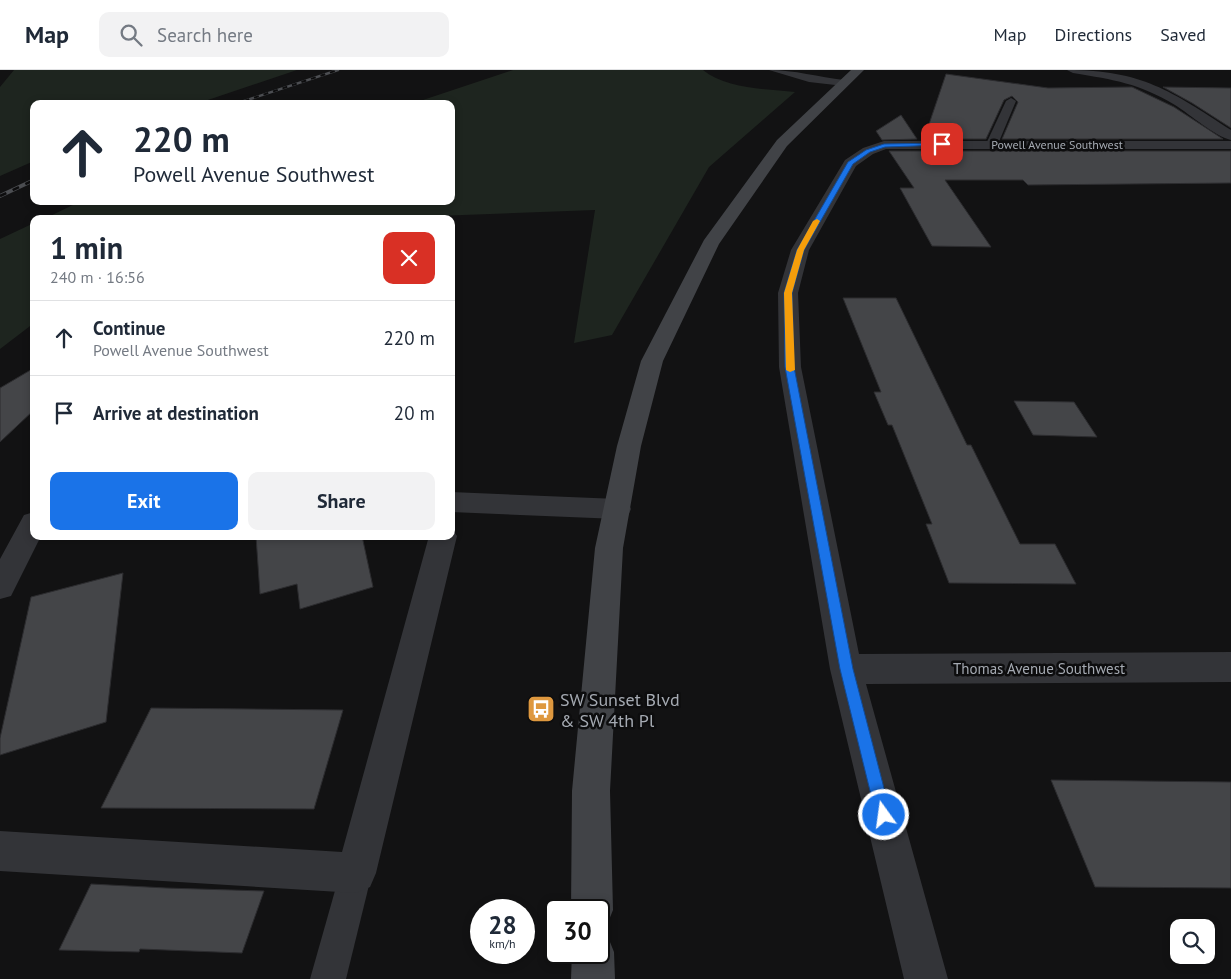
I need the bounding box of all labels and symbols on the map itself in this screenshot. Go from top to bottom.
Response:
pin [921,123,963,165]
street label: Powell Avenue Southwest [991,137,1123,152]
street label: Thomas Avenue Southwest [953,659,1125,678]
place label: SW Sunset Blvd & SW 4th Pl [560,688,680,732]
bus stop icon: SW Sunset Blvd & SW 4th Pl [526,694,556,724]
position arrow [857,788,909,840]
speed limit sign: 30 [545,899,610,964]

